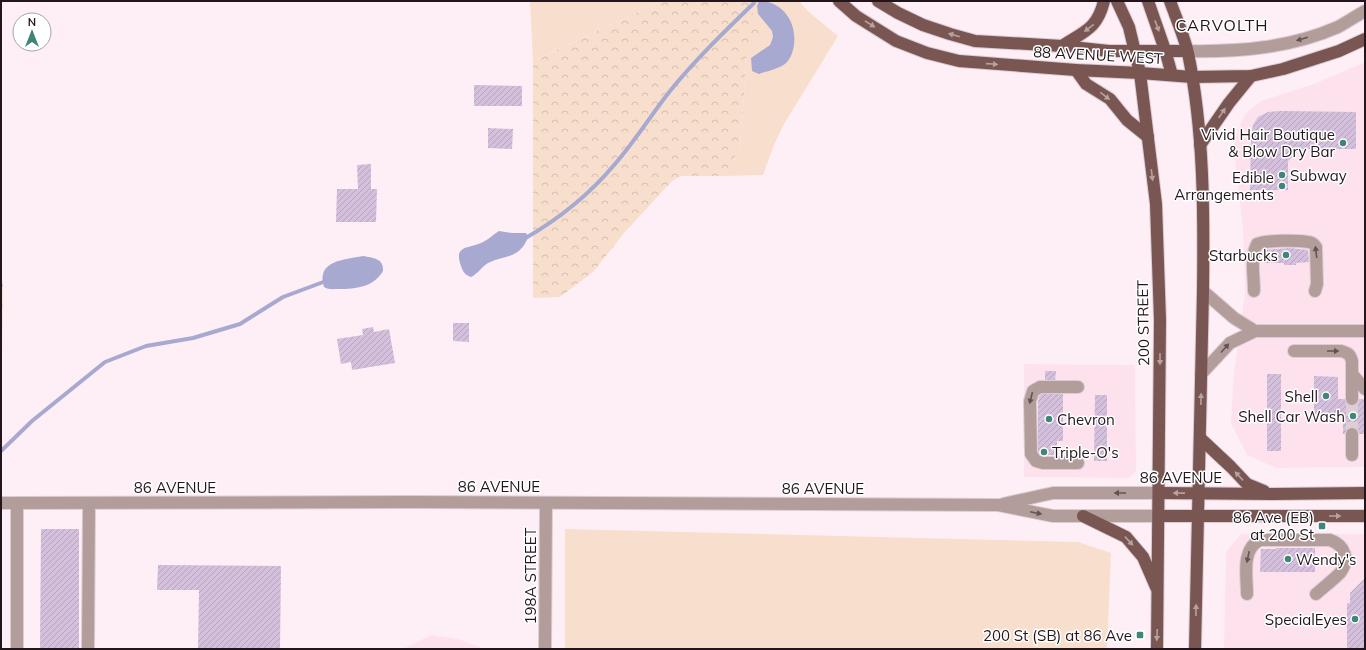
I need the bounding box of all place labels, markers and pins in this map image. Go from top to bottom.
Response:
place label: Vivid Hair Boutique & Blow Dry Bar [1201,125,1336,161]
marker: Vivid Hair Boutique & Blow Dry Bar [1338,138,1348,148]
place label: Subway [1290,166,1347,185]
place label: Edible Arrangements [1174,168,1274,204]
marker: Subway [1277,170,1287,180]
marker: Edible Arrangements [1277,181,1287,191]
place label: Starbucks [1209,246,1278,265]
marker: Starbucks [1281,250,1291,260]
place label: Shell [1285,387,1318,406]
marker: Shell [1321,391,1331,401]
place label: Shell Car Wash [1238,407,1345,426]
place label: Chevron [1057,410,1115,429]
marker: Shell Car Wash [1348,411,1358,421]
marker: Chevron [1044,414,1054,424]
place label: Triple-O's [1052,443,1119,462]
marker: Triple-O's [1039,447,1049,457]
place label: 86 Ave (EB) at 200 St [1233,508,1314,544]
marker: 86 Ave (EB) at 200 St [1317,521,1327,531]
place label: Wendy's [1296,550,1356,569]
marker: Wendy's [1283,554,1293,564]
place label: SpecialEyes [1265,610,1347,629]
marker: SpecialEyes [1350,614,1360,624]
place label: 200 St (SB) at 86 Ave [983,626,1132,645]
marker: 200 St (SB) at 86 Ave [1135,630,1145,640]

